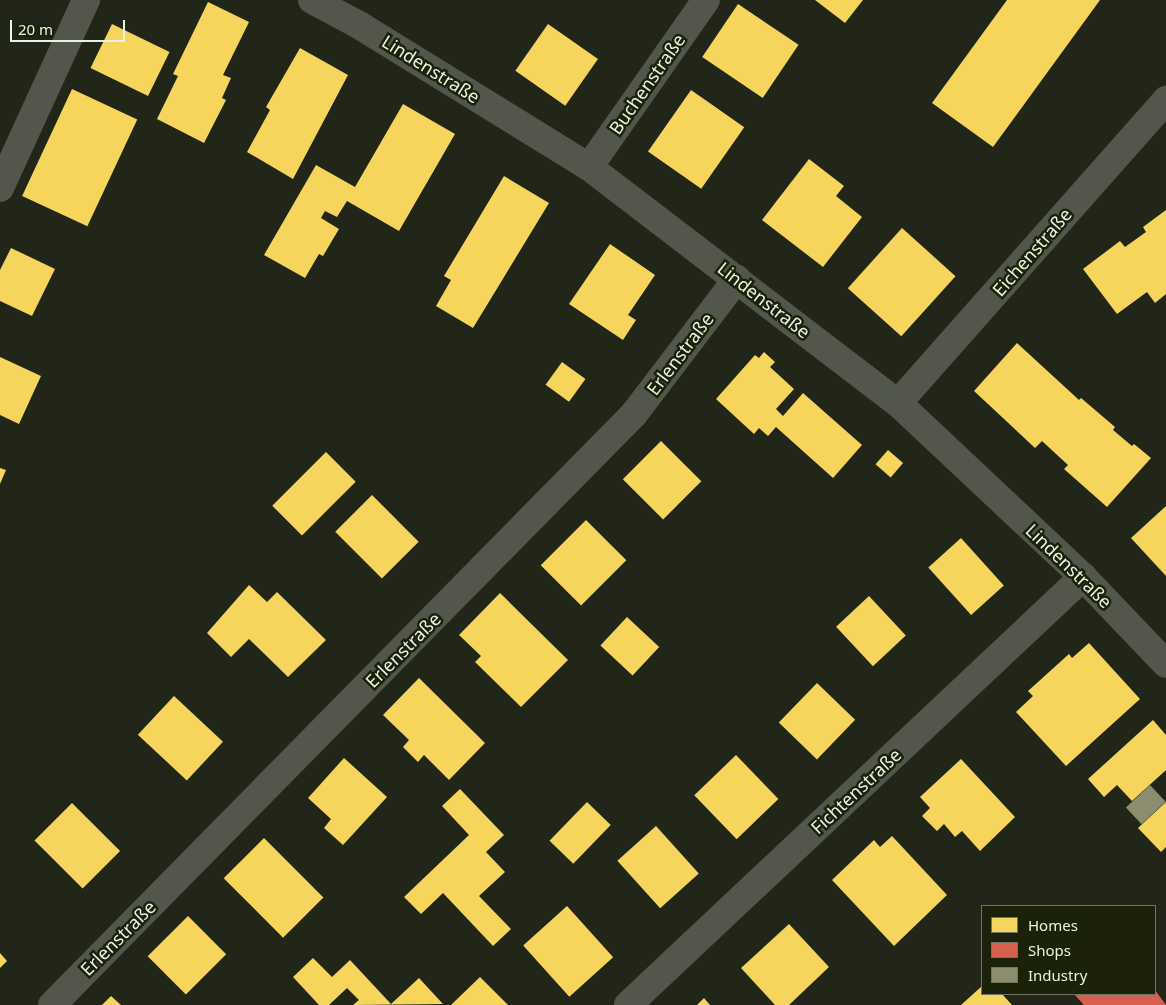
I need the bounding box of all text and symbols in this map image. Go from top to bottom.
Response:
scale bar [12,10,128,42]
text: 20 m [18,19,53,39]
street label: Lindenstraße [378,30,484,108]
street label: Buchenstraße [604,30,690,138]
street label: Eichenstraße [988,204,1076,300]
street label: Lindenstraße [713,257,815,343]
street label: Erlenstraße [642,309,718,399]
street label: Lindenstraße [1021,520,1117,612]
street label: Erlenstraße [361,608,445,692]
street label: Fichtenstraße [806,744,906,838]
street label: Erlenstraße [76,896,160,980]
legend [981,905,1156,995]
text: Homes [1028,915,1078,935]
text: Shops [1028,940,1071,960]
text: Industry [1028,965,1087,985]

